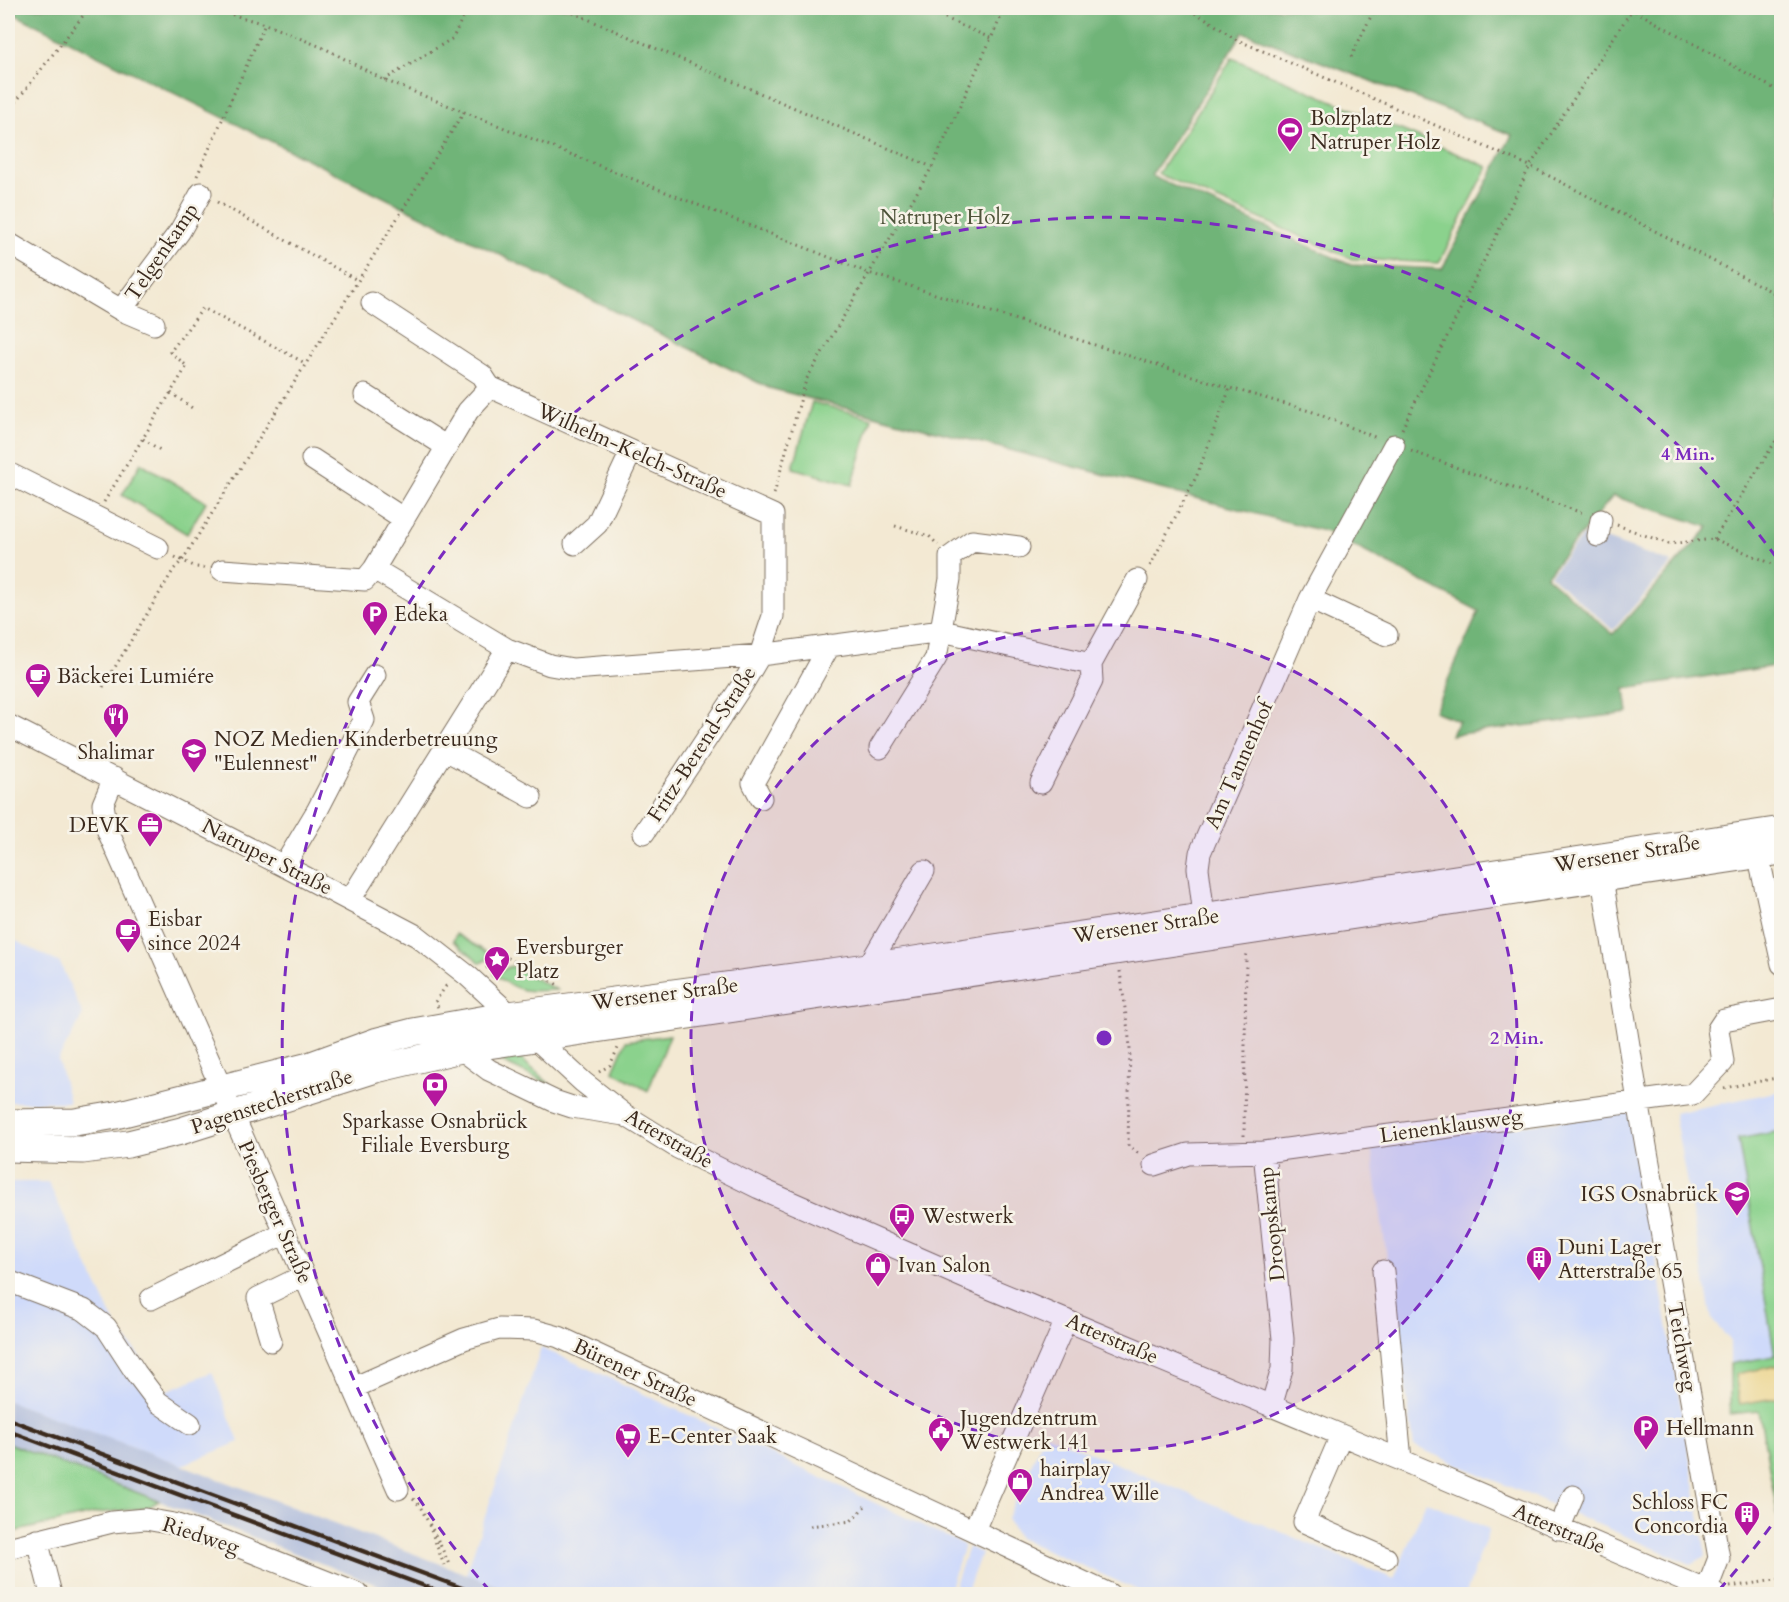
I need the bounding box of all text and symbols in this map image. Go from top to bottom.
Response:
place label: Bolzplatz Natruper Holz [1310,104,1441,157]
sports icon: Bolzplatz Natruper Holz [1275,115,1305,153]
street label: Telgenkamp [118,197,206,307]
park label: Natruper Holz [880,203,1011,232]
street label: Wilhelm-Kelch-Straße [532,396,731,506]
text: 4 Min. [1661,442,1715,467]
parking icon: Edeka [360,599,390,637]
place label: Edeka [394,600,448,629]
street label: Fritz-Berend-Straße [641,660,763,828]
cafe icon: Bäckerei Lumiére [23,661,53,699]
place label: Bäckerei Lumiére [57,662,214,691]
street label: Am Tannenhof [1198,693,1282,834]
restaurant icon: Shalimar [101,701,131,739]
place label: NOZ Medien Kinderbetreuung "Eulennest" [214,725,498,778]
school or university icon: NOZ Medien Kinderbetreuung "Eulennest" [179,736,209,774]
place label: Shalimar [78,738,155,767]
office icon: DEVK [135,810,165,848]
place label: DEVK [69,811,130,840]
street label: Natruper Straße [197,812,337,902]
street label: Wersener Straße [1551,828,1702,880]
street label: Wersener Straße [1070,901,1221,951]
place label: Eisbar since 2024 [148,905,241,958]
cafe icon: Eisbar since 2024 [113,916,143,954]
place label: Eversburger Platz [516,933,624,986]
place icon: Eversburger Platz [482,944,512,982]
street label: Wersener Straße [589,971,740,1018]
text: 2 Min. [1490,1026,1544,1051]
centre of rings [1094,1028,1114,1048]
street label: Pagenstecherstraße [187,1062,357,1142]
bank icon: Sparkasse Osnabrück Filiale Eversburg [420,1070,450,1108]
street label: Atterstraße [619,1102,719,1176]
street label: Lienenklausweg [1378,1102,1524,1150]
place label: Sparkasse Osnabrück Filiale Eversburg [342,1107,528,1160]
street label: Piesberger Straße [230,1136,320,1288]
street label: Droopskamp [1252,1165,1292,1283]
school or university icon: IGS Osnabrück [1722,1179,1752,1217]
place label: IGS Osnabrück [1581,1180,1719,1209]
bus stop icon: Westwerk [887,1201,917,1239]
place label: Westwerk [921,1202,1014,1231]
place label: Duni Lager Atterstraße 65 [1558,1233,1683,1286]
building icon: Duni Lager Atterstraße 65 [1524,1244,1554,1282]
shop icon: Ivan Salon [863,1250,893,1288]
place label: Ivan Salon [898,1251,991,1280]
street label: Teichweg [1660,1300,1704,1394]
street label: Atterstraße [1061,1307,1163,1371]
street label: Bürener Straße [568,1332,702,1414]
place label: Jugendzentrum Westwerk 141 [957,1404,1098,1457]
parking icon: Hellmann [1631,1413,1661,1451]
place label: Hellmann [1666,1414,1755,1443]
public building icon: Jugendzentrum Westwerk 141 [926,1415,956,1453]
supermarket icon: E-Center Saak [613,1421,643,1459]
place label: E-Center Saak [648,1422,778,1451]
place label: hairplay Andrea Wille [1040,1455,1159,1508]
shop icon: hairplay Andrea Wille [1005,1466,1035,1504]
place label: Schloss FC Concordia [1632,1488,1728,1541]
street label: Atterstraße [1508,1497,1610,1561]
building icon: Schloss FC Concordia [1732,1499,1762,1537]
street label: Riedweg [159,1510,243,1562]

